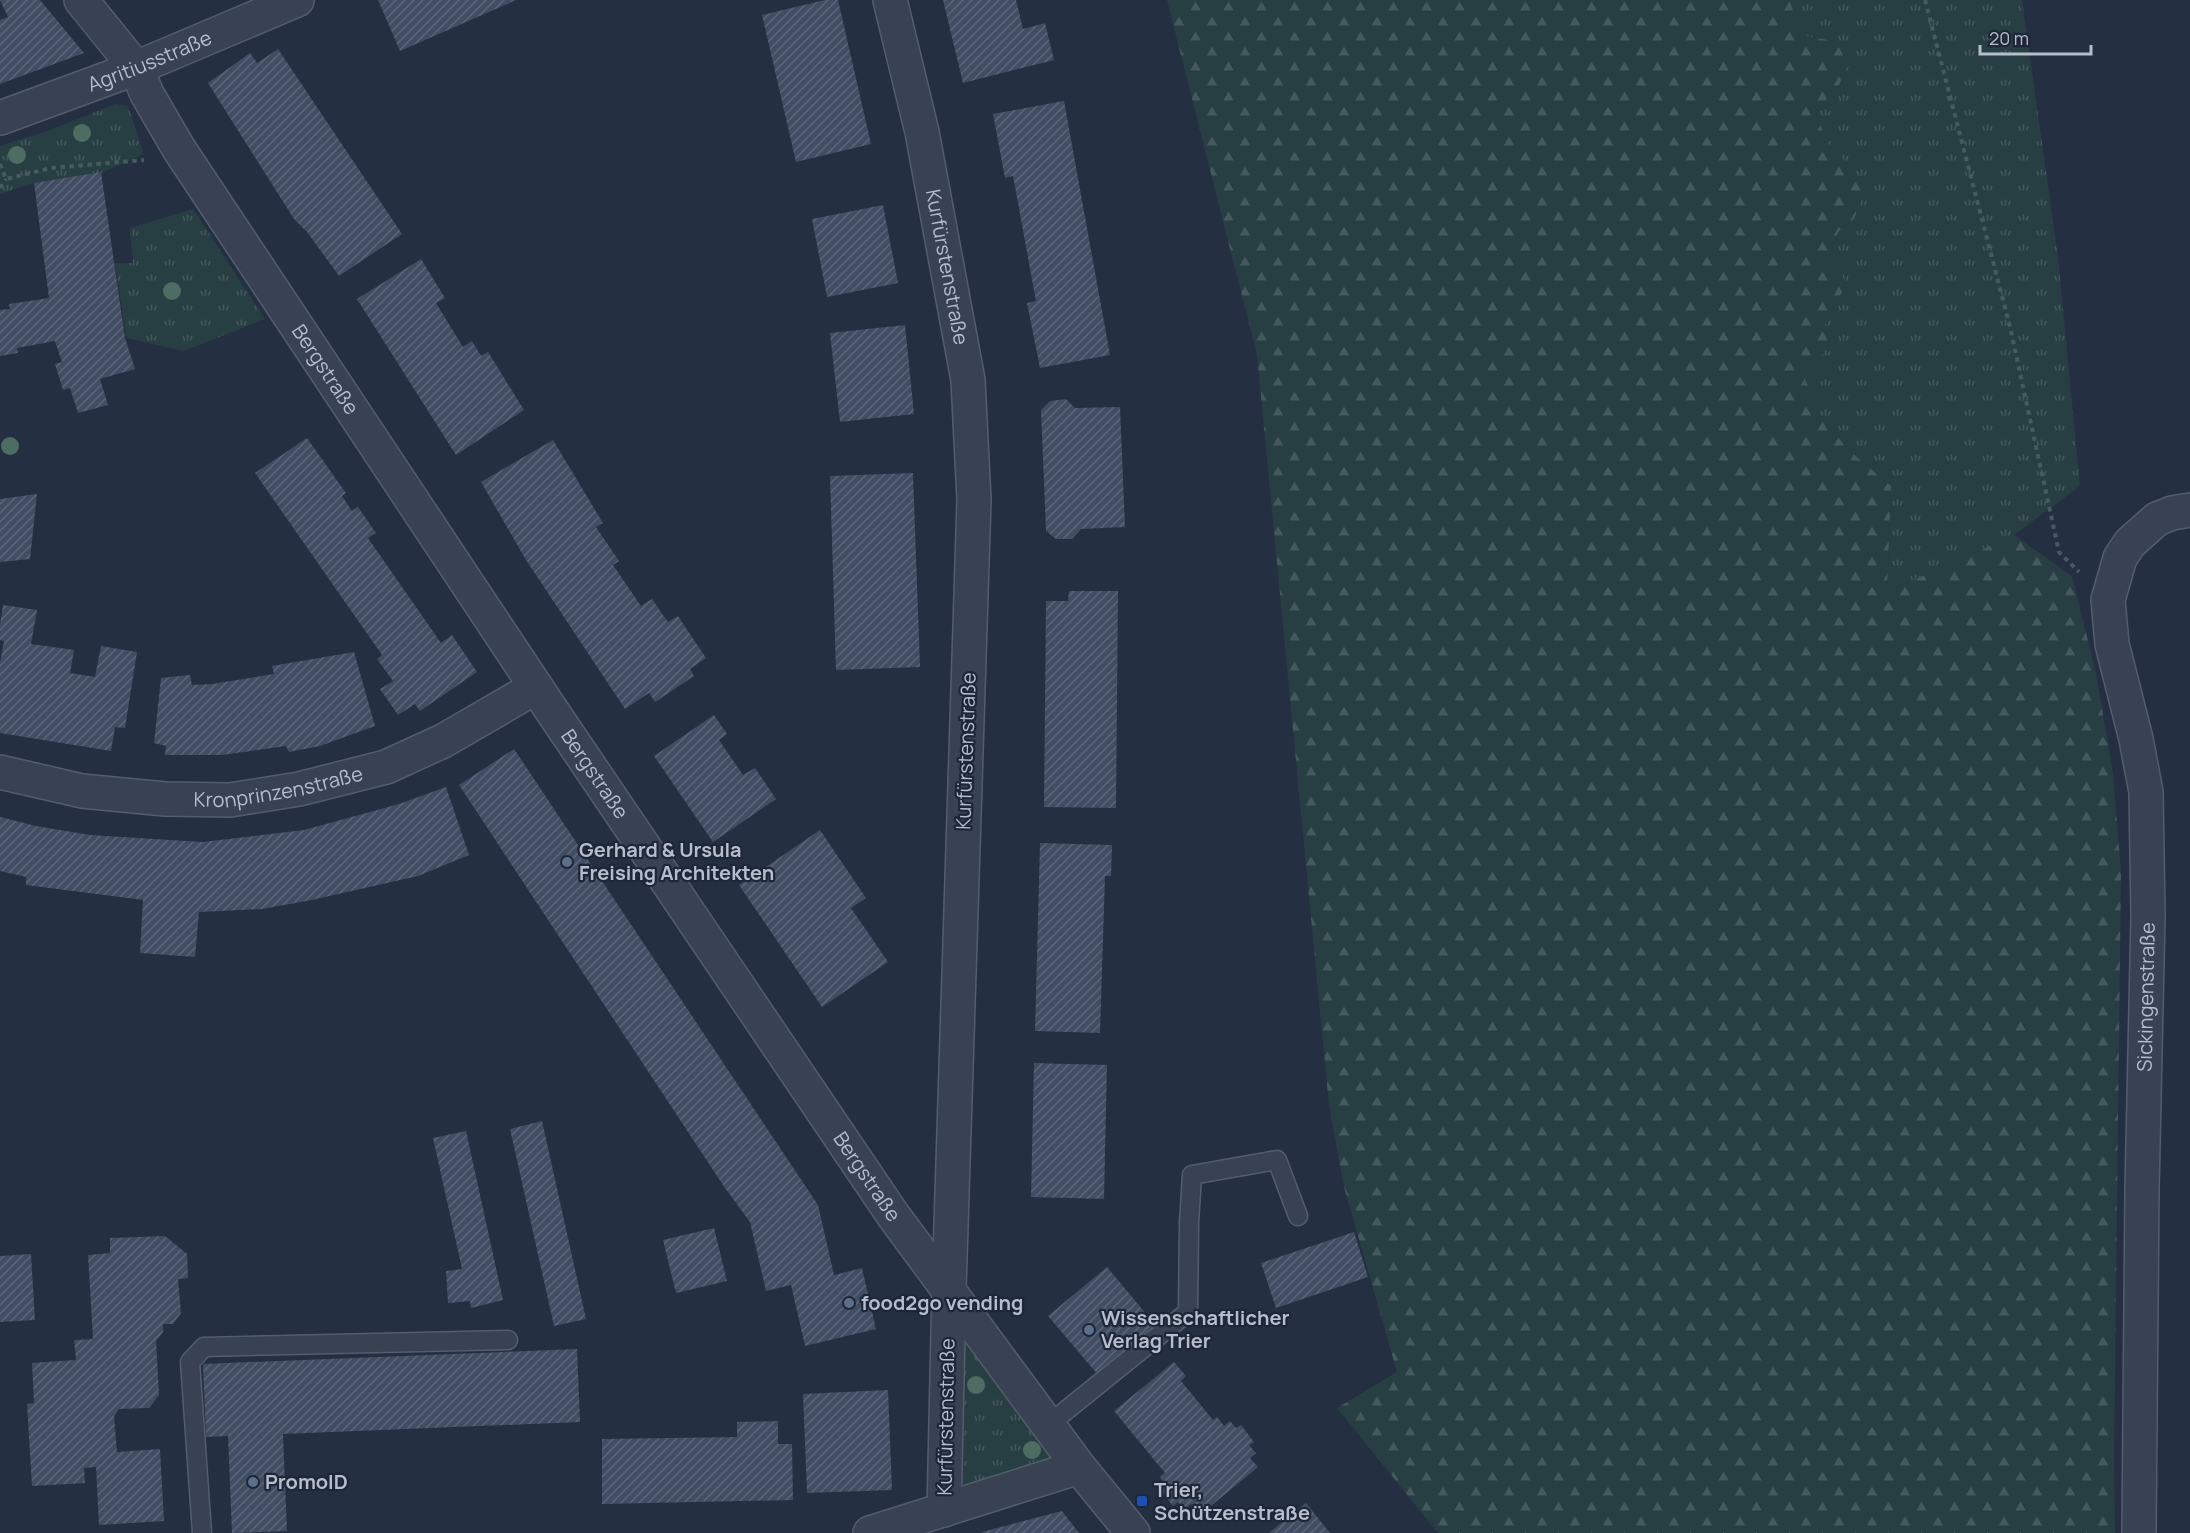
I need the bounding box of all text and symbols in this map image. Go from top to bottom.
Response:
scale bar [1980,18,2091,56]
street label: Agritiusstraße [84,24,216,98]
text: 20 m [1989,26,2029,50]
street label: Kurfürstenstraße [920,187,975,347]
street label: Bergstraße [286,319,365,420]
street label: Kurfürstenstraße [949,672,982,830]
street label: Bergstraße [555,724,635,824]
street label: Kronprinzenstraße [194,759,365,814]
place label: Gerhard & Ursula Freising Architekten [579,836,774,886]
marker: Gerhard & Ursula Freising Architekten [560,855,574,869]
street label: Sickingenstraße [2131,922,2161,1072]
street label: Bergstraße [827,1126,907,1226]
place label: food2go vending [861,1289,1023,1316]
marker: food2go vending [842,1296,856,1310]
place label: Wissenschaftlicher Verlag Trier [1101,1304,1289,1354]
marker: Wissenschaftlicher Verlag Trier [1082,1323,1096,1337]
street label: Kurfürstenstraße [931,1338,960,1496]
place label: PromoID [265,1468,348,1495]
marker: PromoID [246,1475,260,1489]
place label: Trier, Schützenstraße [1154,1476,1310,1526]
marker: Trier, Schützenstraße [1135,1494,1149,1508]

